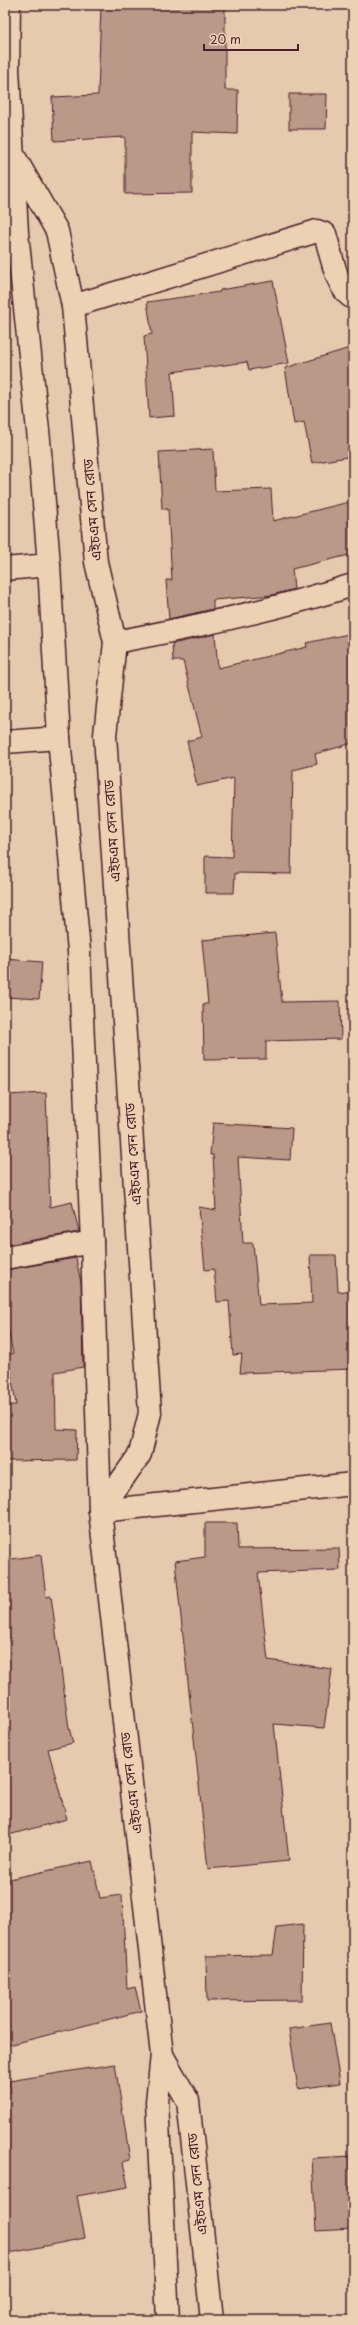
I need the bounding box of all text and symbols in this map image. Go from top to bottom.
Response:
scale bar [204,26,298,52]
text: 20 m [210,30,241,48]
street label: এইচএম সেন রোড [76,457,106,562]
street label: এইচএম সেন রোড [97,778,126,883]
street label: এইচএম সেন রোড [118,1101,147,1206]
street label: এইচএম সেন রোড [114,1730,147,1835]
street label: এইচএম সেন রোড [181,2131,212,2236]

